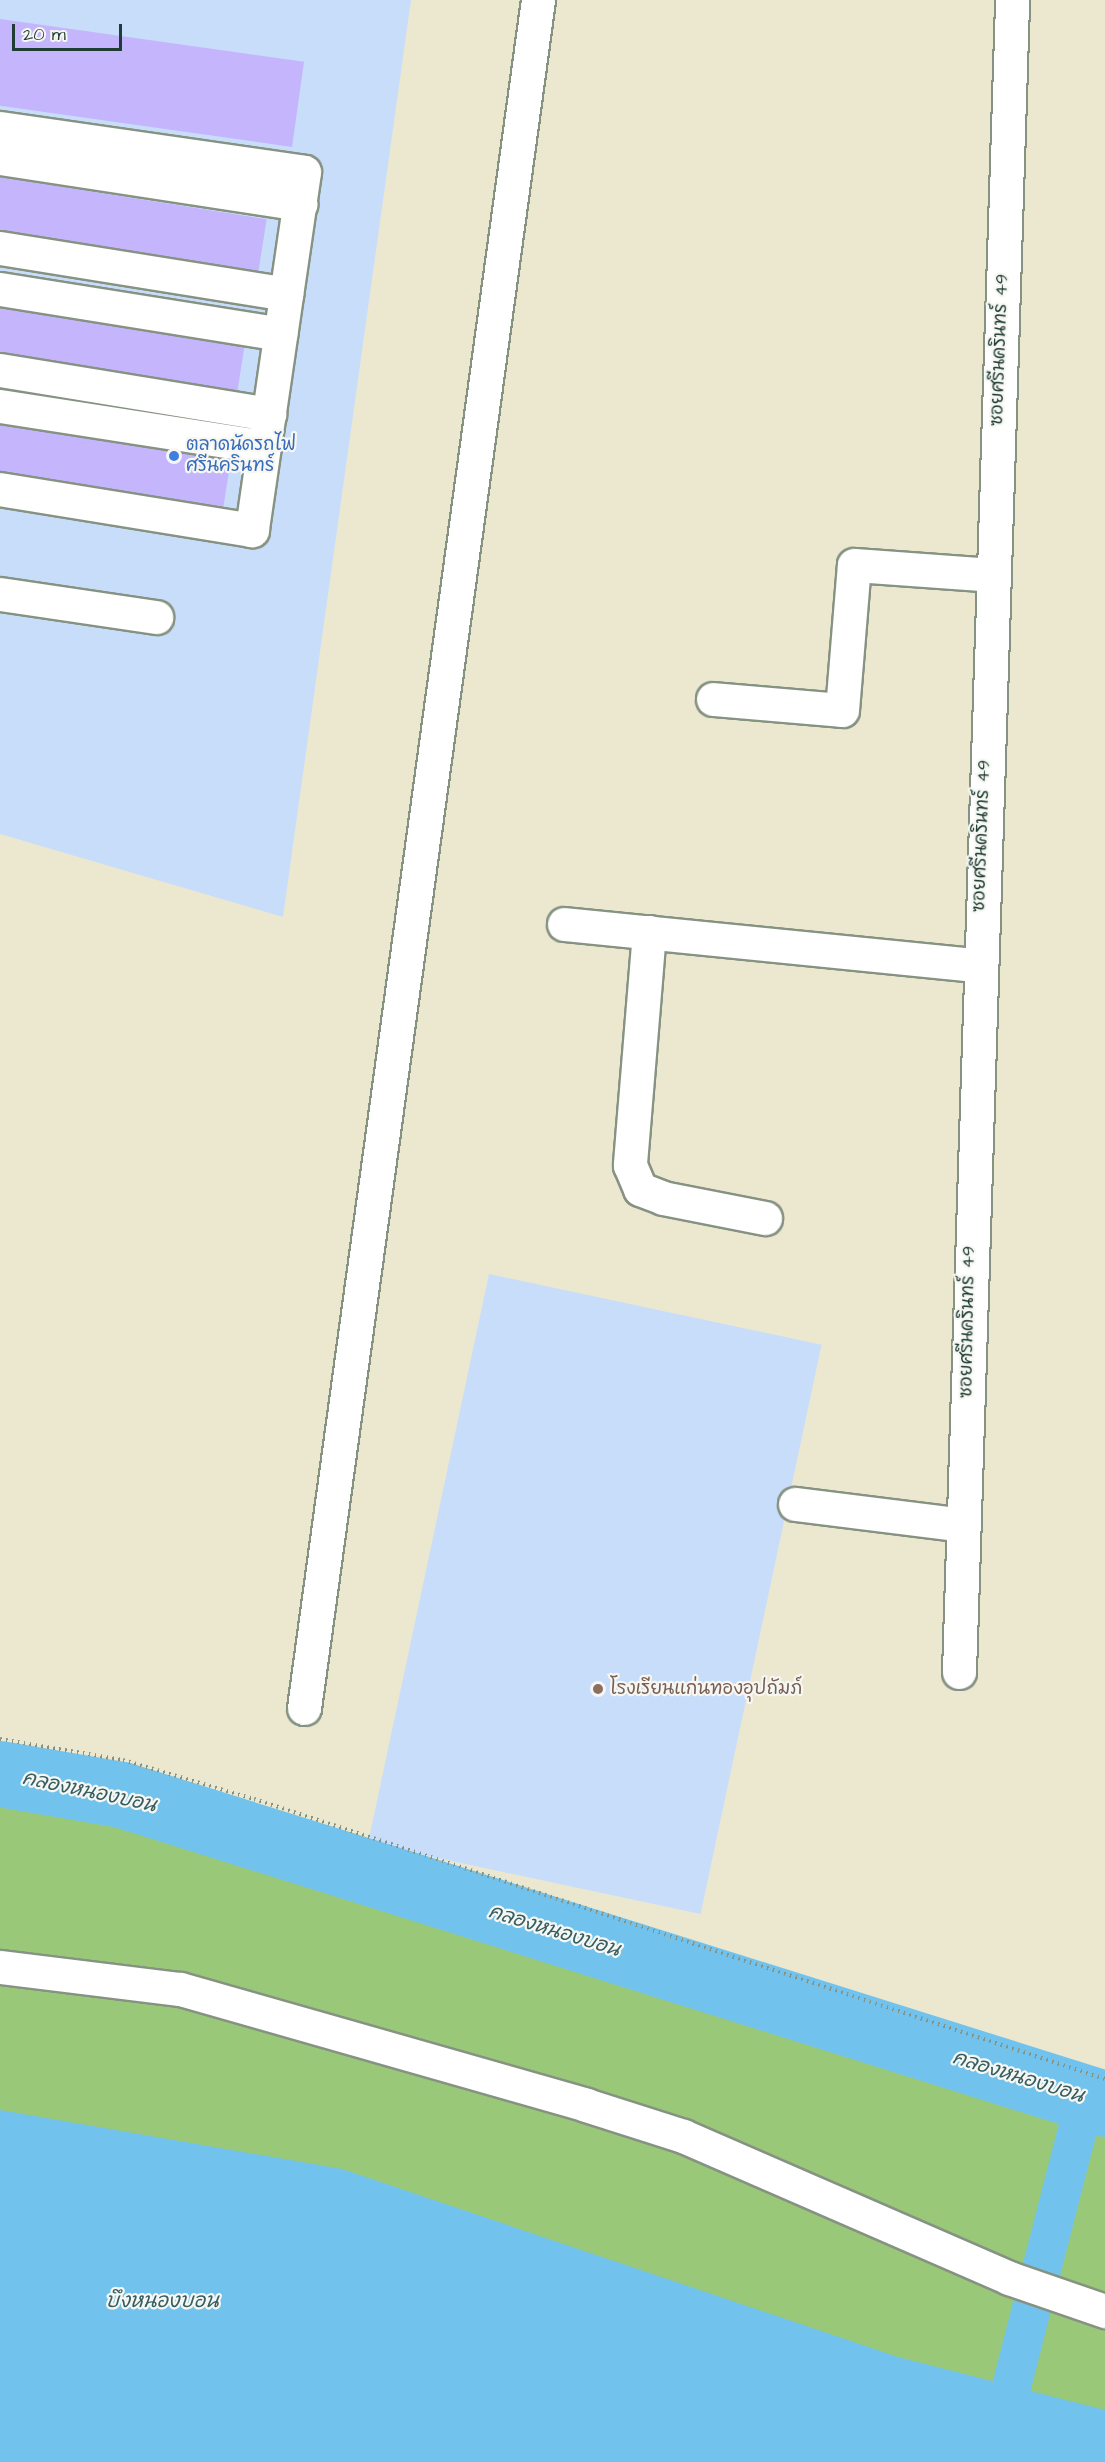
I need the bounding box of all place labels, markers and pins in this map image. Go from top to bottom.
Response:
place label: ตลาดนัดรถไฟ ศรีนครินทร์ [186,435,296,478]
marker: ตลาดนัดรถไฟ ศรีนครินทร์ [167,449,181,463]
place label: โรงเรียนแก่นทองอุปถัมภ์ [610,1678,802,1700]
marker: โรงเรียนแก่นทองอุปถัมภ์ [591,1682,605,1696]

